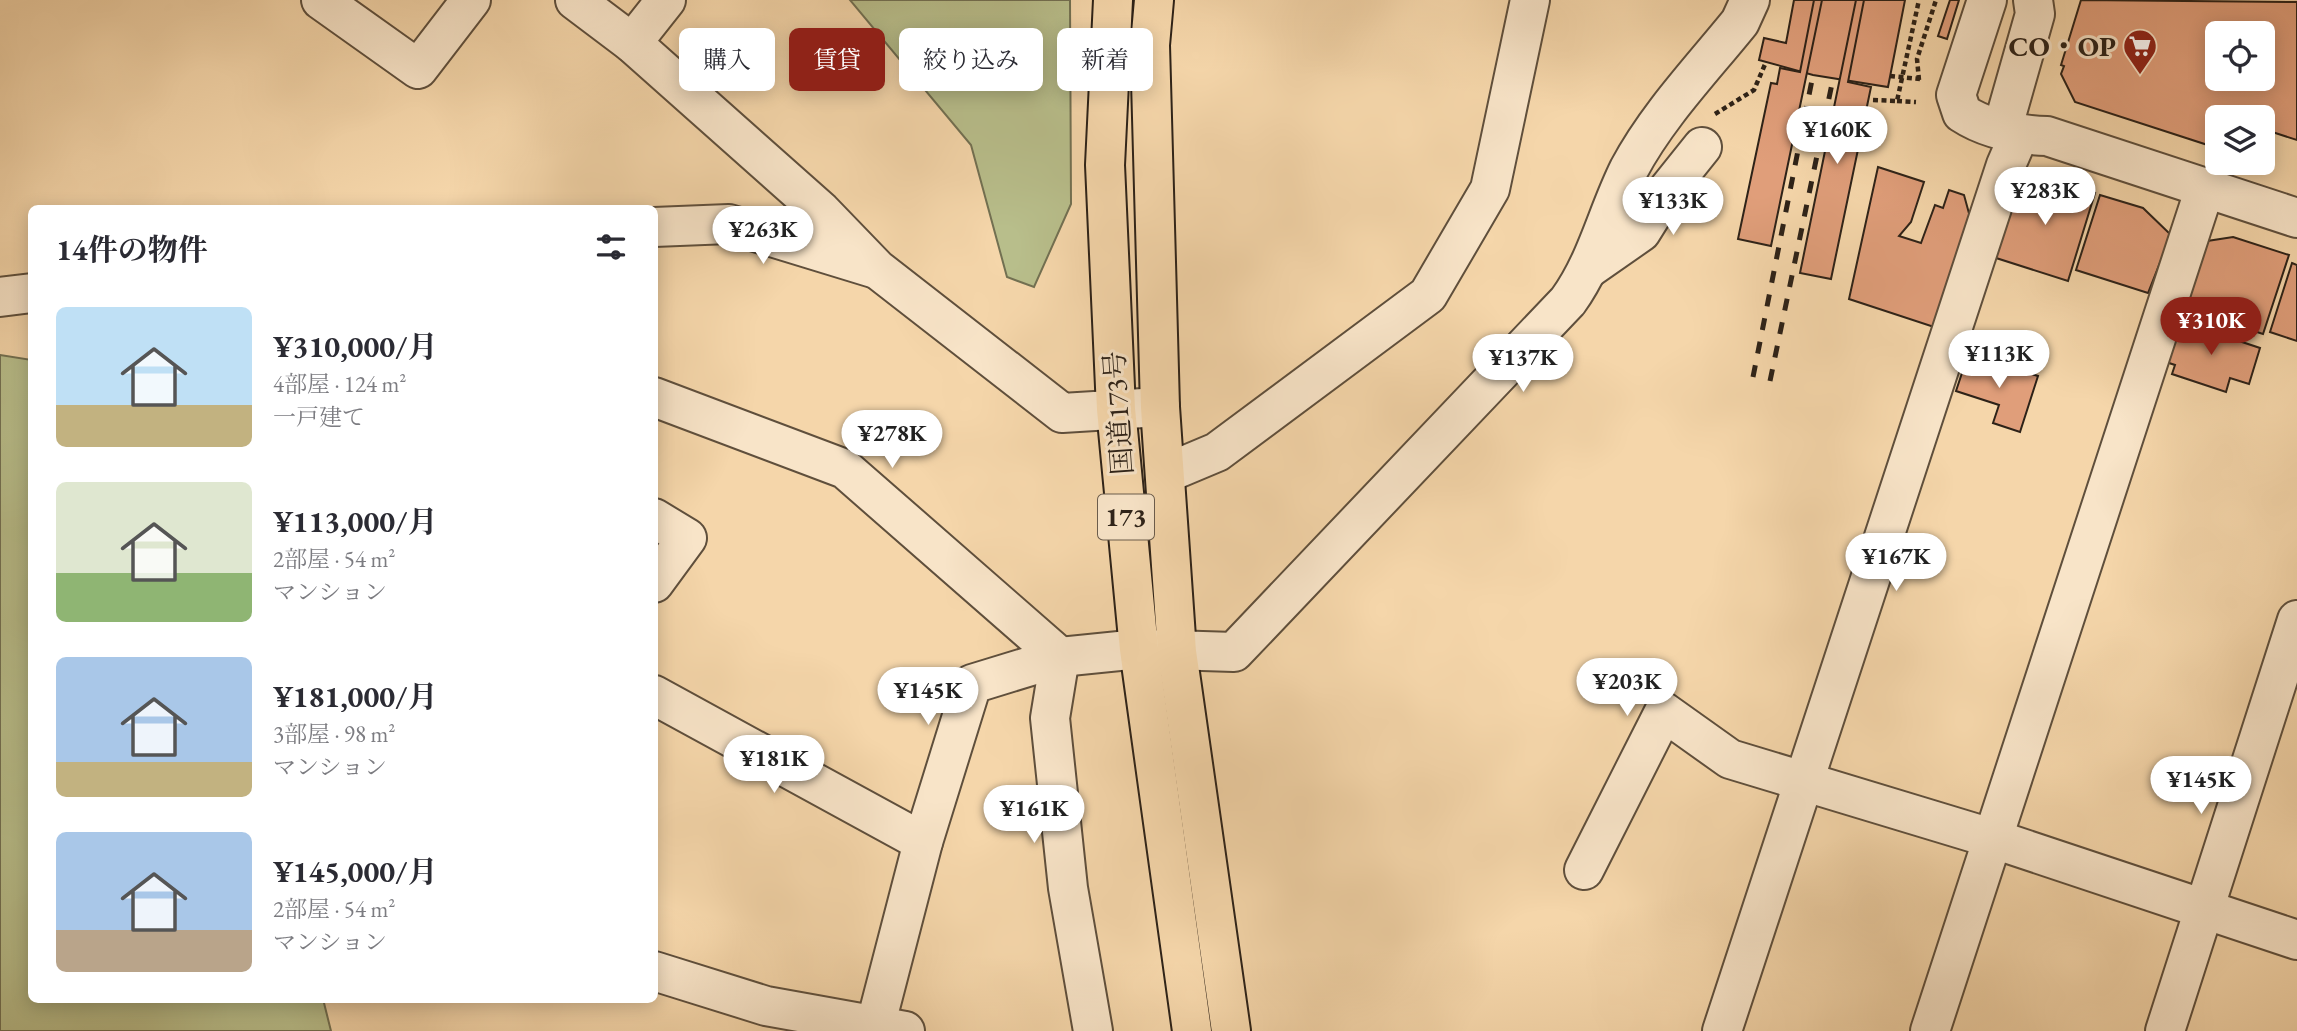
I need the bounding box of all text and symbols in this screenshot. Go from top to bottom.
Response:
map controls [2205,21,2275,175]
button: locate [2205,21,2275,91]
supermarket icon: CO・OP [2121,27,2159,76]
chip: 購入 [679,28,775,91]
chip: 賃貸 [789,28,885,91]
chip: 絞り込み [899,28,1043,91]
chip: 新着 [1057,28,1153,91]
place label: CO・OP [2009,28,2116,64]
button: layers [2205,105,2275,175]
pin: ¥160K [1788,106,1886,166]
text: ¥160K [1802,114,1872,144]
pin: ¥283K [1996,168,2094,227]
text: ¥283K [2010,175,2080,205]
pin: ¥133K [1624,177,1722,237]
text: ¥133K [1638,185,1708,215]
pin: ¥263K [714,206,812,266]
text: ¥263K [728,214,798,244]
icon: filters [592,228,630,266]
text: 14件の物件 [56,230,208,269]
pin: ¥310K [2162,298,2260,357]
text: ¥310K [2176,305,2246,335]
text: ¥310,000/月 [273,327,437,366]
pin: ¥113K [1950,330,2048,390]
pin: ¥137K [1474,334,1572,394]
icon: home [112,335,196,419]
text: ¥113K [1964,338,2034,368]
text: ¥137K [1488,342,1558,372]
street label: 国道173号 [1096,350,1140,476]
text: 4部屋 · 124 m² [273,369,406,399]
text: 一戸建て [273,402,365,432]
pin: ¥278K [843,410,941,470]
text: ¥278K [857,418,927,448]
road number: 173 [1098,495,1154,540]
text: ¥113,000/月 [273,502,437,541]
icon: home [112,510,196,594]
pin: ¥167K [1847,534,1945,593]
text: ¥167K [1861,541,1931,571]
text: 2部屋 · 54 m² [273,544,395,574]
text: マンション [273,577,387,607]
pin: ¥203K [1578,658,1676,718]
text: ¥203K [1592,666,1662,696]
pin: ¥145K [879,668,977,727]
text: ¥145K [893,675,963,705]
text: ¥181,000/月 [273,677,437,716]
icon: home [112,685,196,769]
text: 3部屋 · 98 m² [273,719,395,749]
pin: ¥181K [725,736,823,795]
text: ¥181K [739,743,809,773]
text: マンション [273,752,387,782]
pin: ¥145K [2152,756,2250,816]
text: ¥145K [2166,764,2236,794]
pin: ¥161K [985,786,1083,845]
text: ¥161K [999,793,1069,823]
text: ¥145,000/月 [273,852,437,891]
icon: home [112,860,196,944]
text: 2部屋 · 54 m² [273,894,395,924]
text: マンション [273,927,387,957]

